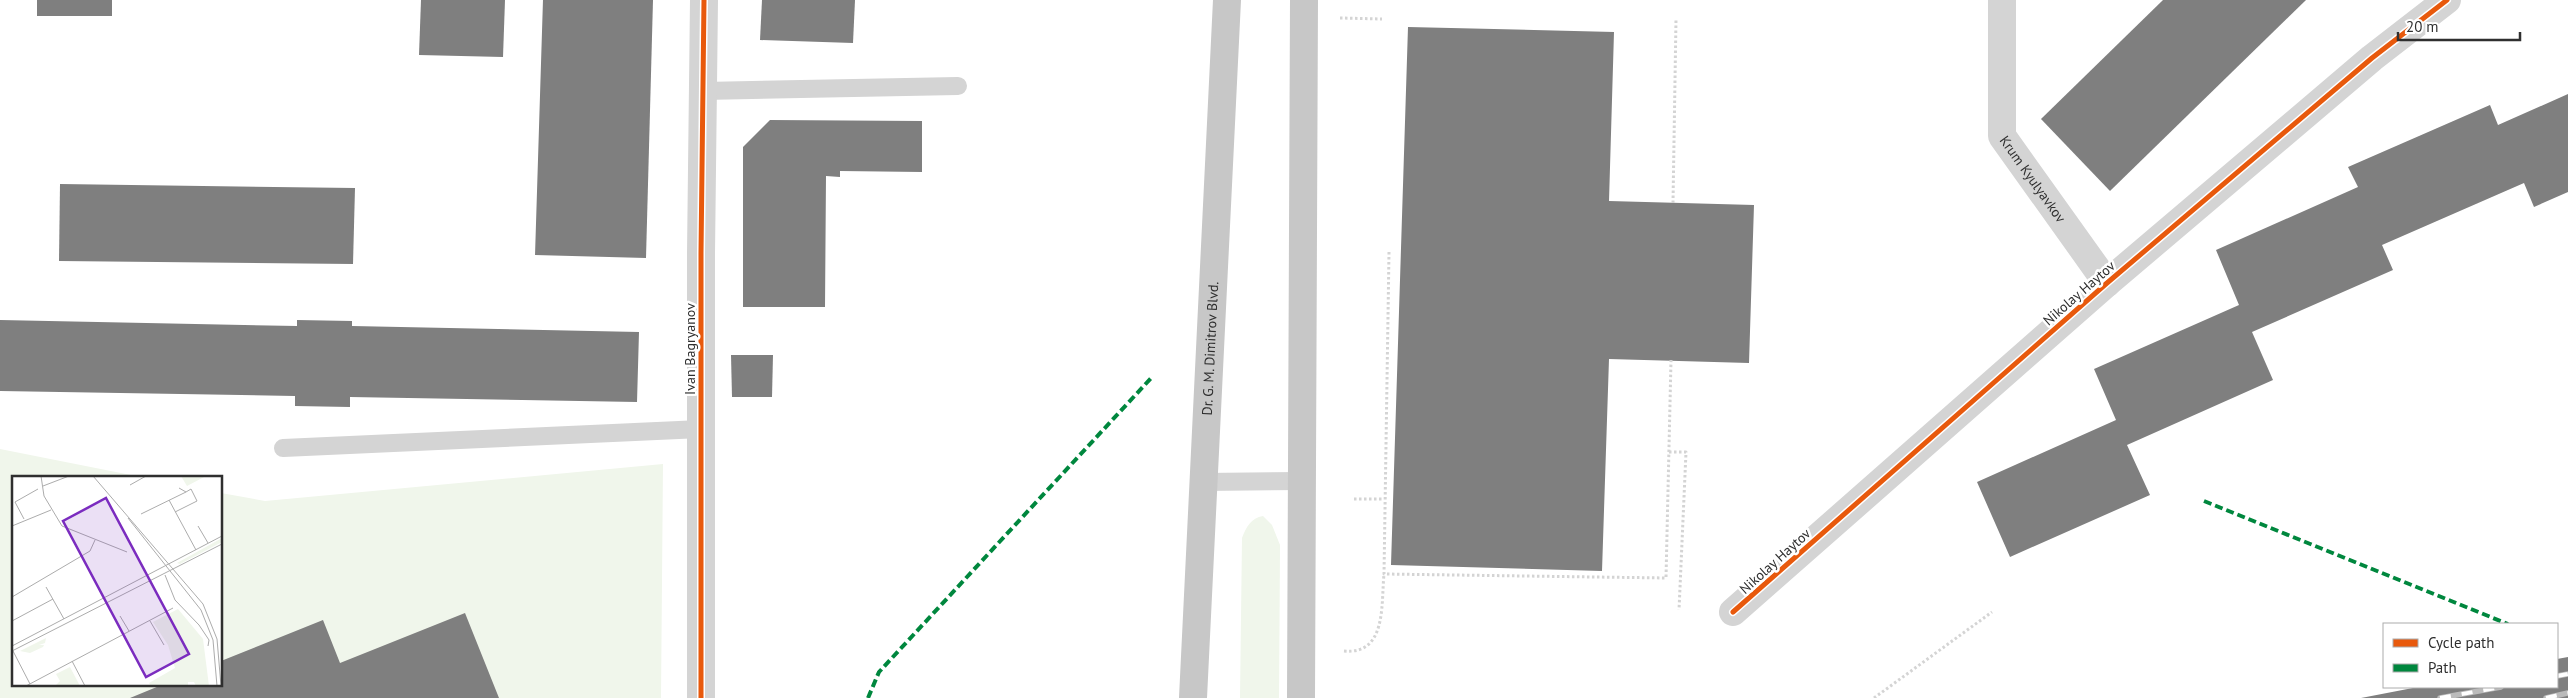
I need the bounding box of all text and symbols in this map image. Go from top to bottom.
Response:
scale bar [2398,10,2520,42]
text: 20 m [2406,17,2439,36]
street label: Krum Kyulyavkov [1996,132,2070,226]
street label: Nikolay Haytov [2039,257,2119,329]
street label: Dr. G. M. Dimitrov Blvd. [1198,281,1222,416]
street label: Ivan Bagryanov [681,303,699,395]
inset map [12,476,222,686]
street label: Nikolay Haytov [1736,524,1814,598]
legend [2383,623,2558,688]
text: Cycle path [2428,633,2494,652]
text: Path [2428,658,2457,677]

